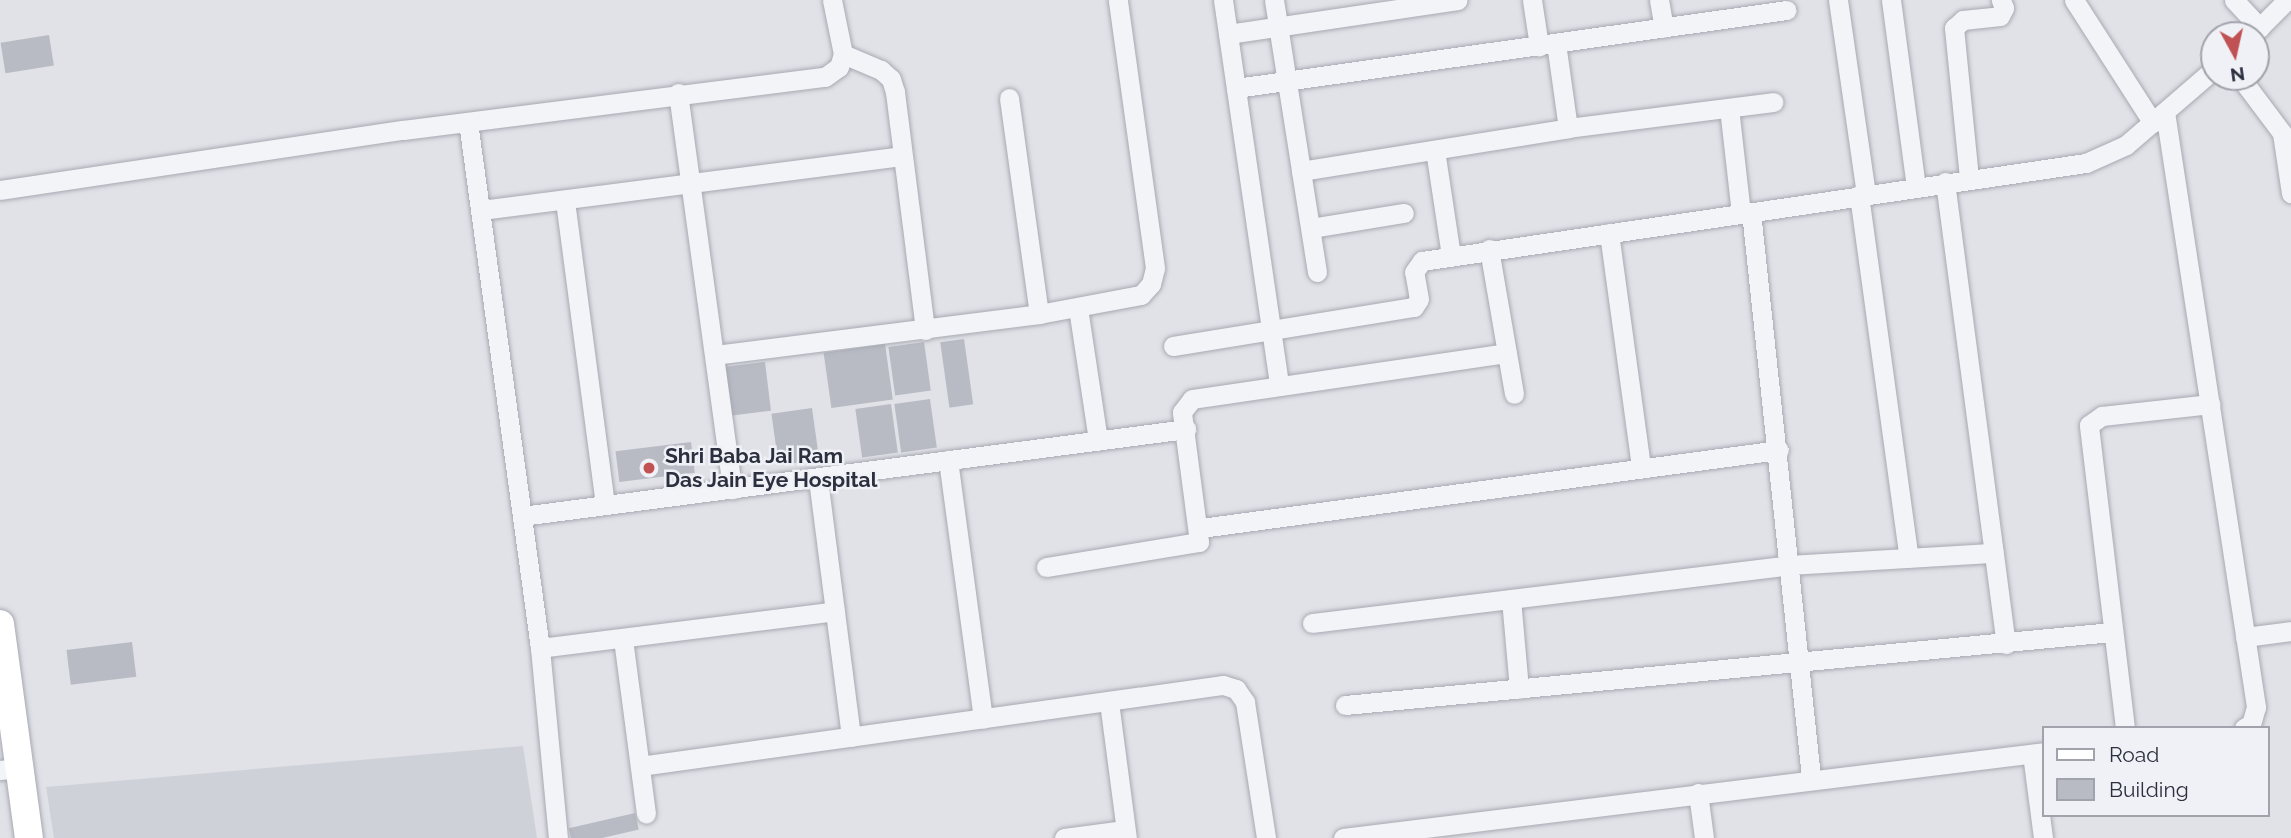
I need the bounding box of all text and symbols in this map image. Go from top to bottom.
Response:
north arrow [2200,21,2270,91]
text: N [2229,63,2246,87]
place label: Shri Baba Jai Ram Das Jain Eye Hospital [665,443,878,493]
marker: Shri Baba Jai Ram Das Jain Eye Hospital [639,458,659,478]
legend [2042,726,2270,817]
text: Road [2109,742,2159,767]
text: Building [2109,777,2189,802]

